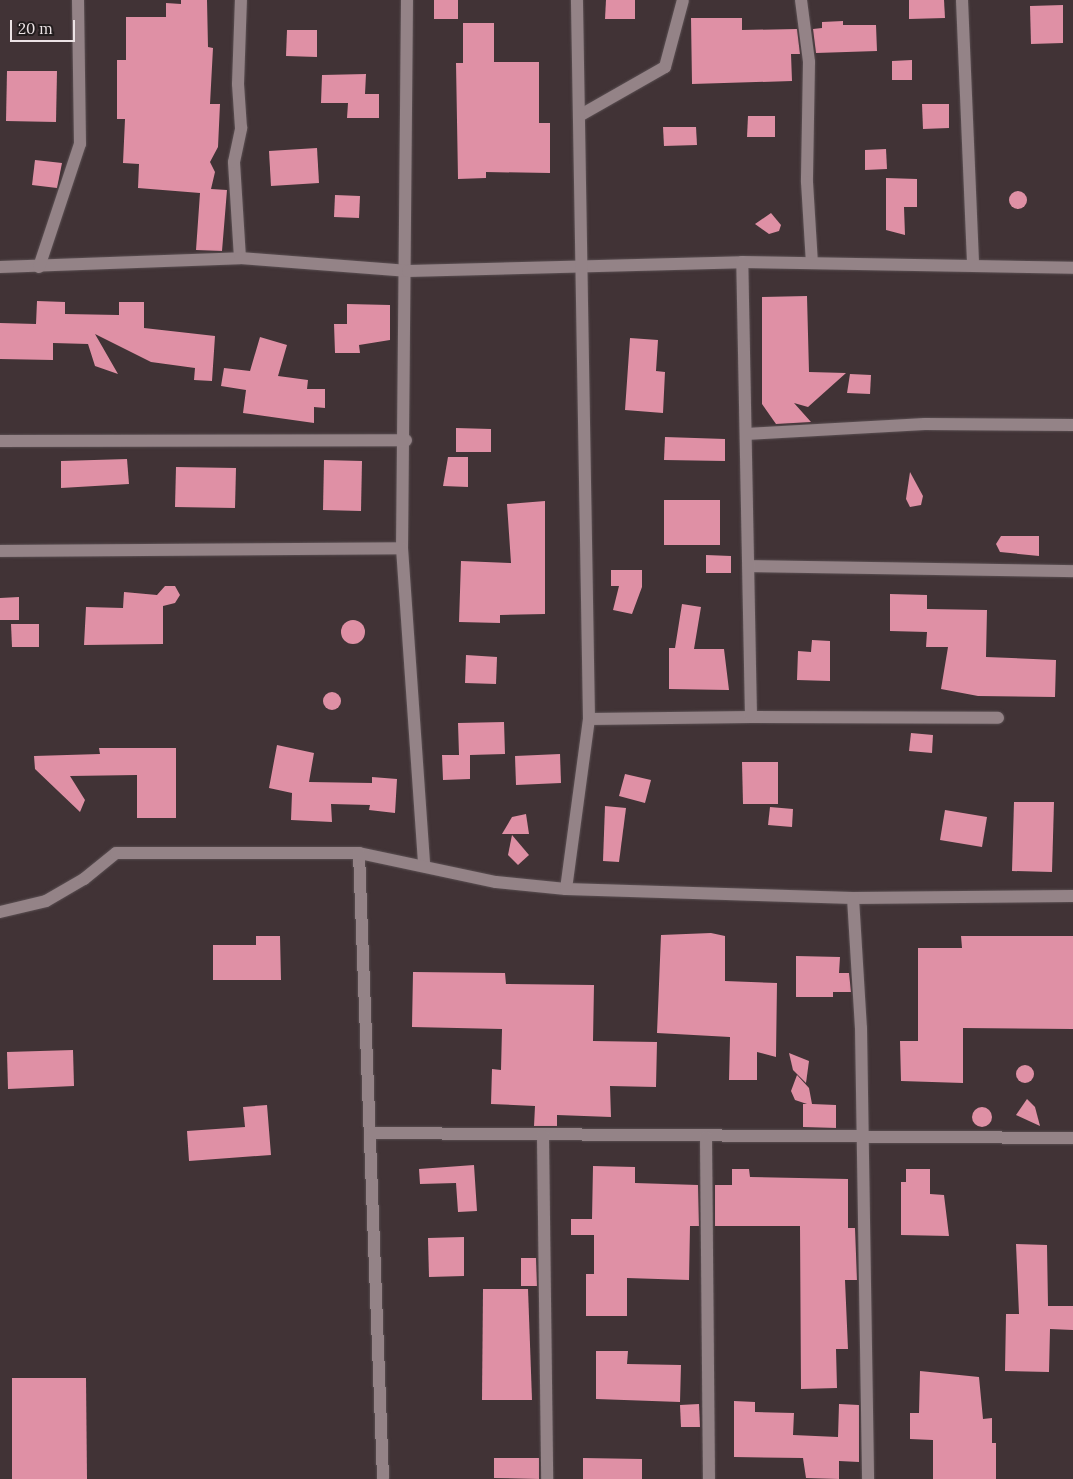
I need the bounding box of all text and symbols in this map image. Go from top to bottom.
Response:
scale bar [12,10,78,42]
text: 20 m [18,19,53,38]

